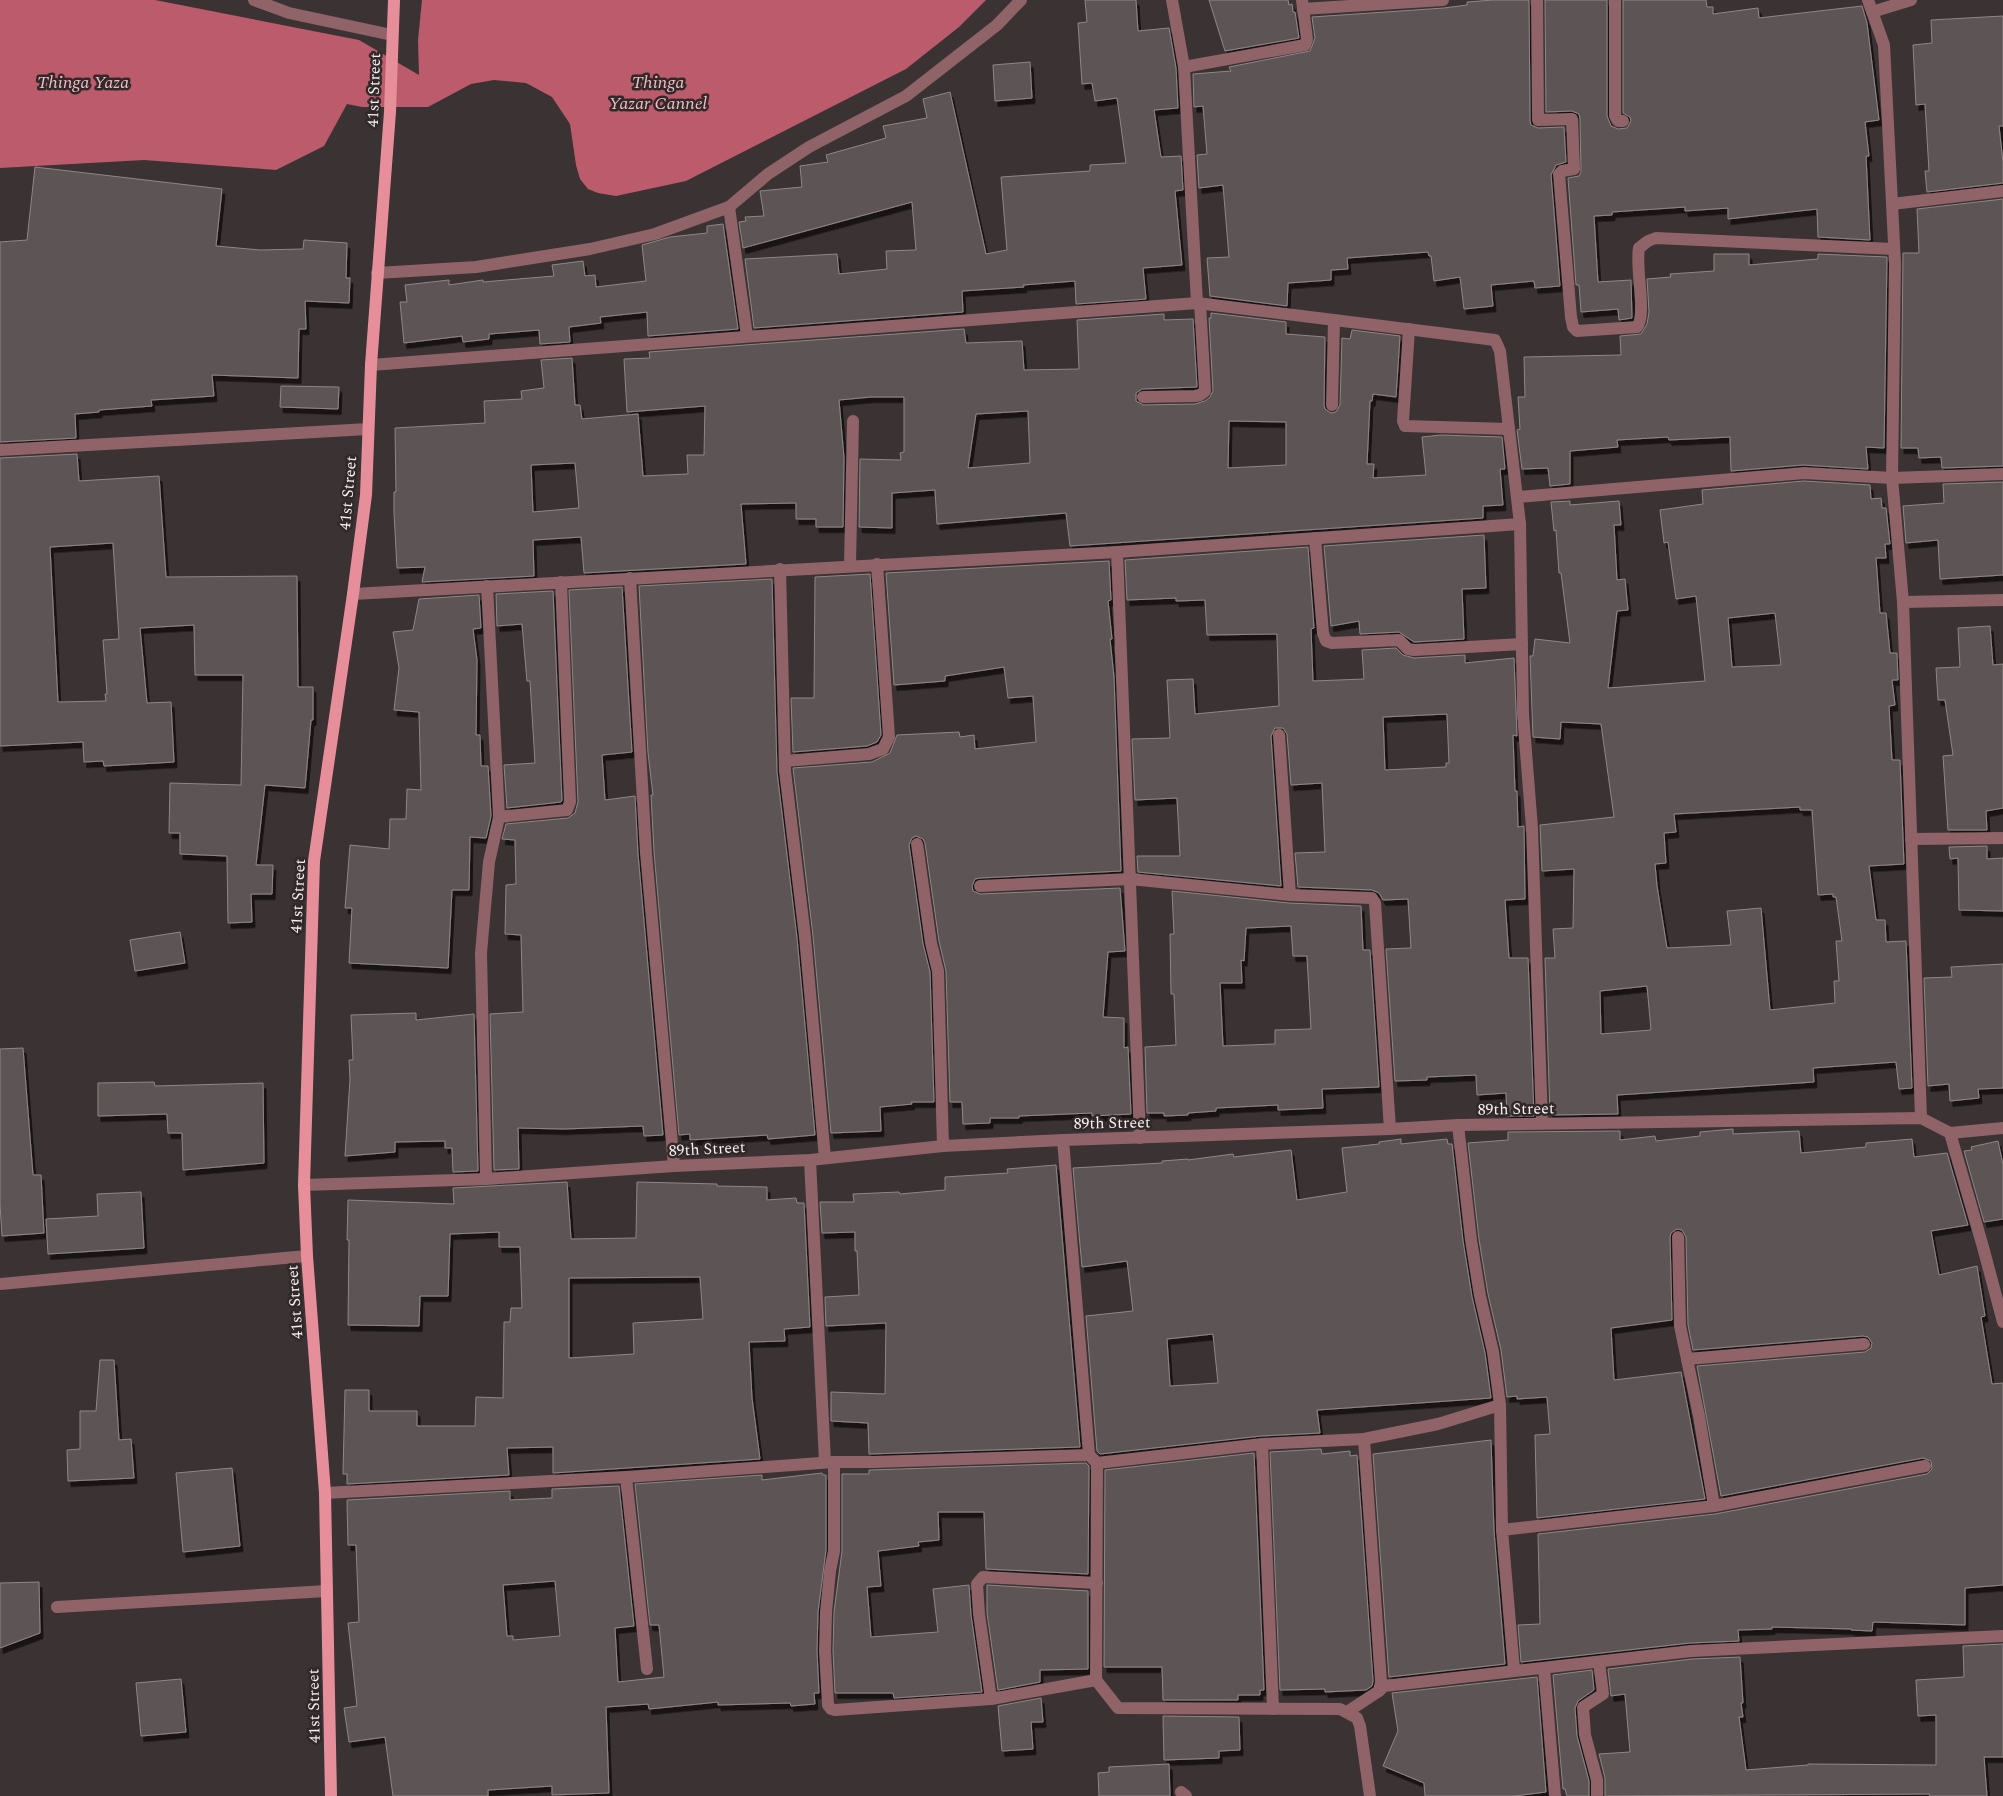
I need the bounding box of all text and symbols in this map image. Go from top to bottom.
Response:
street label: 41st Street [361,52,387,128]
water label: Thinga Yaza [37,69,129,96]
water label: Thinga Yazar Cannel [609,69,708,117]
street label: 41st Street [333,455,363,531]
street label: 41st Street [284,858,312,934]
street label: 89th Street [1477,1096,1555,1122]
street label: 89th Street [1073,1110,1151,1136]
street label: 89th Street [668,1135,746,1163]
street label: 41st Street [280,1264,310,1340]
street label: 41st Street [301,1668,327,1743]

